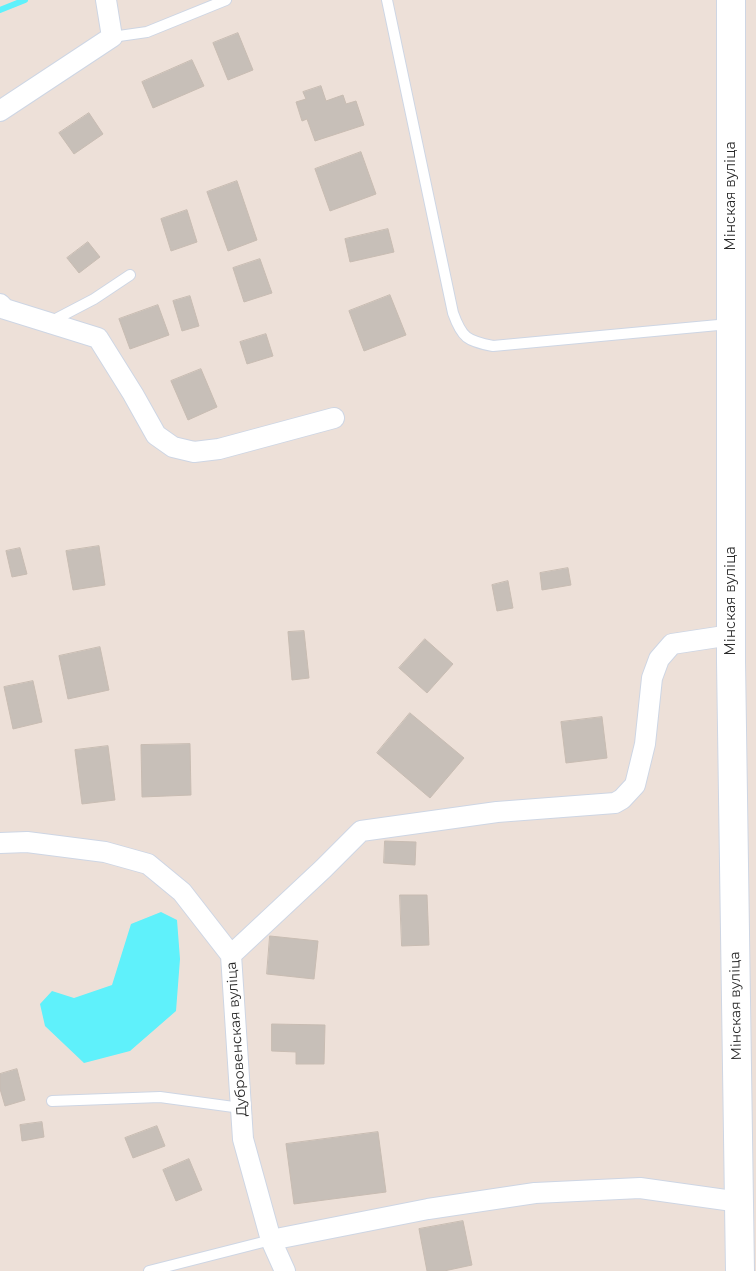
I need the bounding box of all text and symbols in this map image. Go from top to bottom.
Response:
street label: Мінская вуліца [723,141,739,251]
street label: Мінская вуліца [723,546,739,656]
street label: Мінская вуліца [727,951,745,1061]
street label: Дубровенская вуліца [223,961,251,1117]

